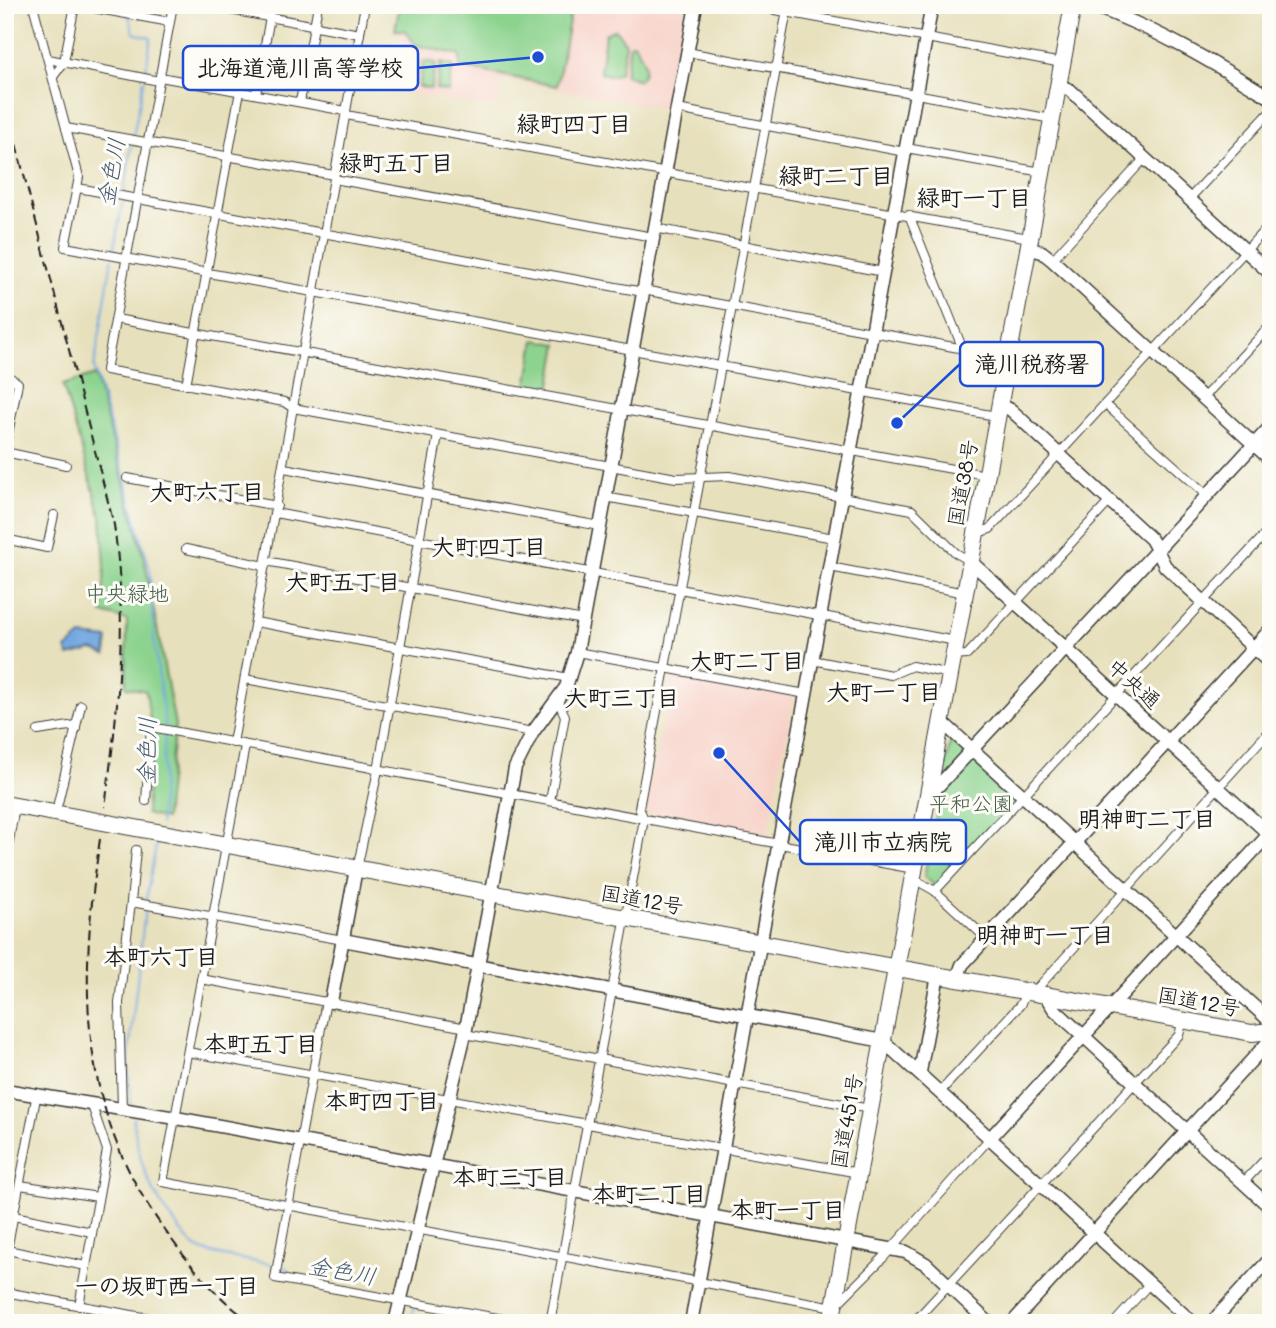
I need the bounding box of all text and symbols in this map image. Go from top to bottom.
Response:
callout: 北海道滝川高等学校 [183,46,418,90]
text: 北海道滝川高等学校 [197,52,404,82]
district label: 緑町四丁目 [517,108,632,138]
water label: 金色川 [89,135,131,208]
district label: 緑町五丁目 [339,147,454,177]
district label: 緑町二丁目 [779,160,894,190]
district label: 緑町一丁目 [917,182,1032,212]
callout: 滝川税務署 [960,342,1103,386]
text: 滝川税務署 [975,348,1090,378]
street label: 国道38号 [941,437,982,528]
district label: 大町六丁目 [150,476,265,506]
district label: 大町四丁目 [432,531,547,561]
district label: 大町五丁目 [286,566,401,596]
park label: 中央緑地 [85,579,169,606]
district label: 大町二丁目 [690,645,805,675]
street label: 中央通 [1103,652,1167,714]
district label: 大町一丁目 [827,676,942,706]
district label: 大町三丁目 [565,682,680,712]
water label: 金色川 [130,716,162,786]
park label: 平和公園 [929,789,1013,816]
district label: 明神町二丁目 [1078,803,1216,833]
callout: 滝川市立病院 [800,820,966,864]
text: 滝川市立病院 [814,826,952,856]
street label: 国道12号 [599,878,686,919]
district label: 明神町一丁目 [976,919,1114,949]
district label: 本町六丁目 [104,941,219,971]
street label: 国道12号 [1156,980,1243,1021]
district label: 本町五丁目 [204,1028,319,1058]
street label: 国道451号 [824,1071,867,1171]
district label: 本町四丁目 [325,1085,440,1115]
district label: 本町三丁目 [453,1161,568,1191]
district label: 本町二丁目 [592,1178,707,1208]
district label: 本町一丁目 [731,1194,846,1224]
water label: 金色川 [306,1249,379,1291]
district label: 一の坂町西一丁目 [75,1270,259,1300]

